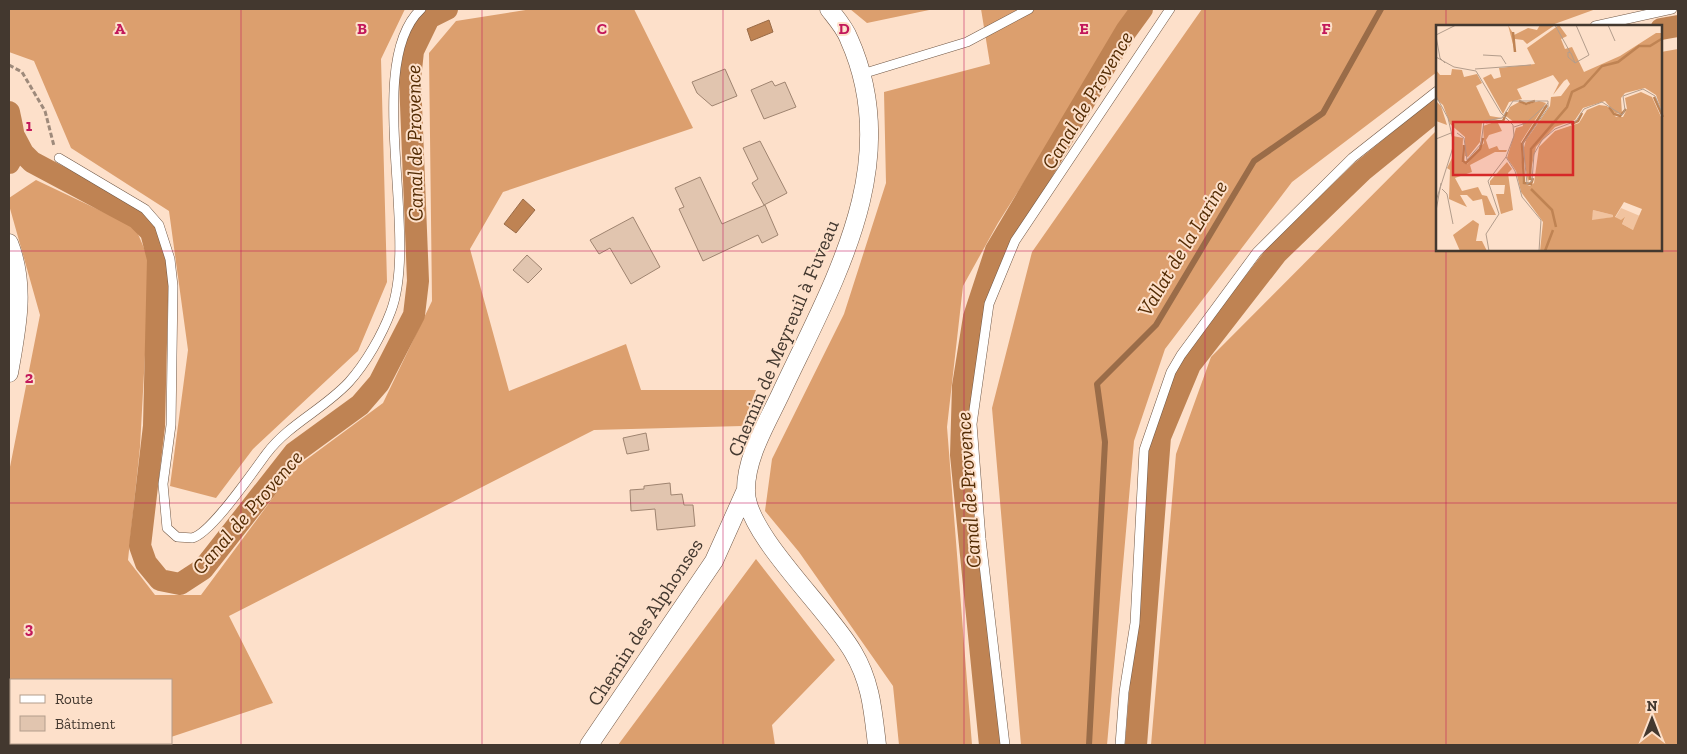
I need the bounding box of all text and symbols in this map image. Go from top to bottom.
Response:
text: A [115,19,126,38]
text: B [357,19,367,38]
text: C [597,19,607,38]
text: D [838,19,850,38]
text: E [1079,19,1089,38]
text: F [1321,19,1331,38]
inset map [1436,25,1662,251]
water label: Canal de Provence [1036,26,1138,174]
water label: Canal de Provence [400,64,428,222]
text: 1 [26,116,33,135]
water label: Vallat de la Larine [1132,175,1232,321]
street label: Chemin de Meyreuil à Fuveau [722,216,844,460]
text: 2 [25,368,34,387]
water label: Canal de Provence [950,411,986,569]
water label: Canal de Provence [186,445,308,579]
street label: Chemin des Alphonses [582,534,708,710]
text: 3 [25,619,34,638]
legend [10,679,172,744]
text: Route [55,690,93,708]
north arrow [1627,694,1677,744]
text: N [1647,698,1658,715]
text: Bâtiment [55,715,116,733]

